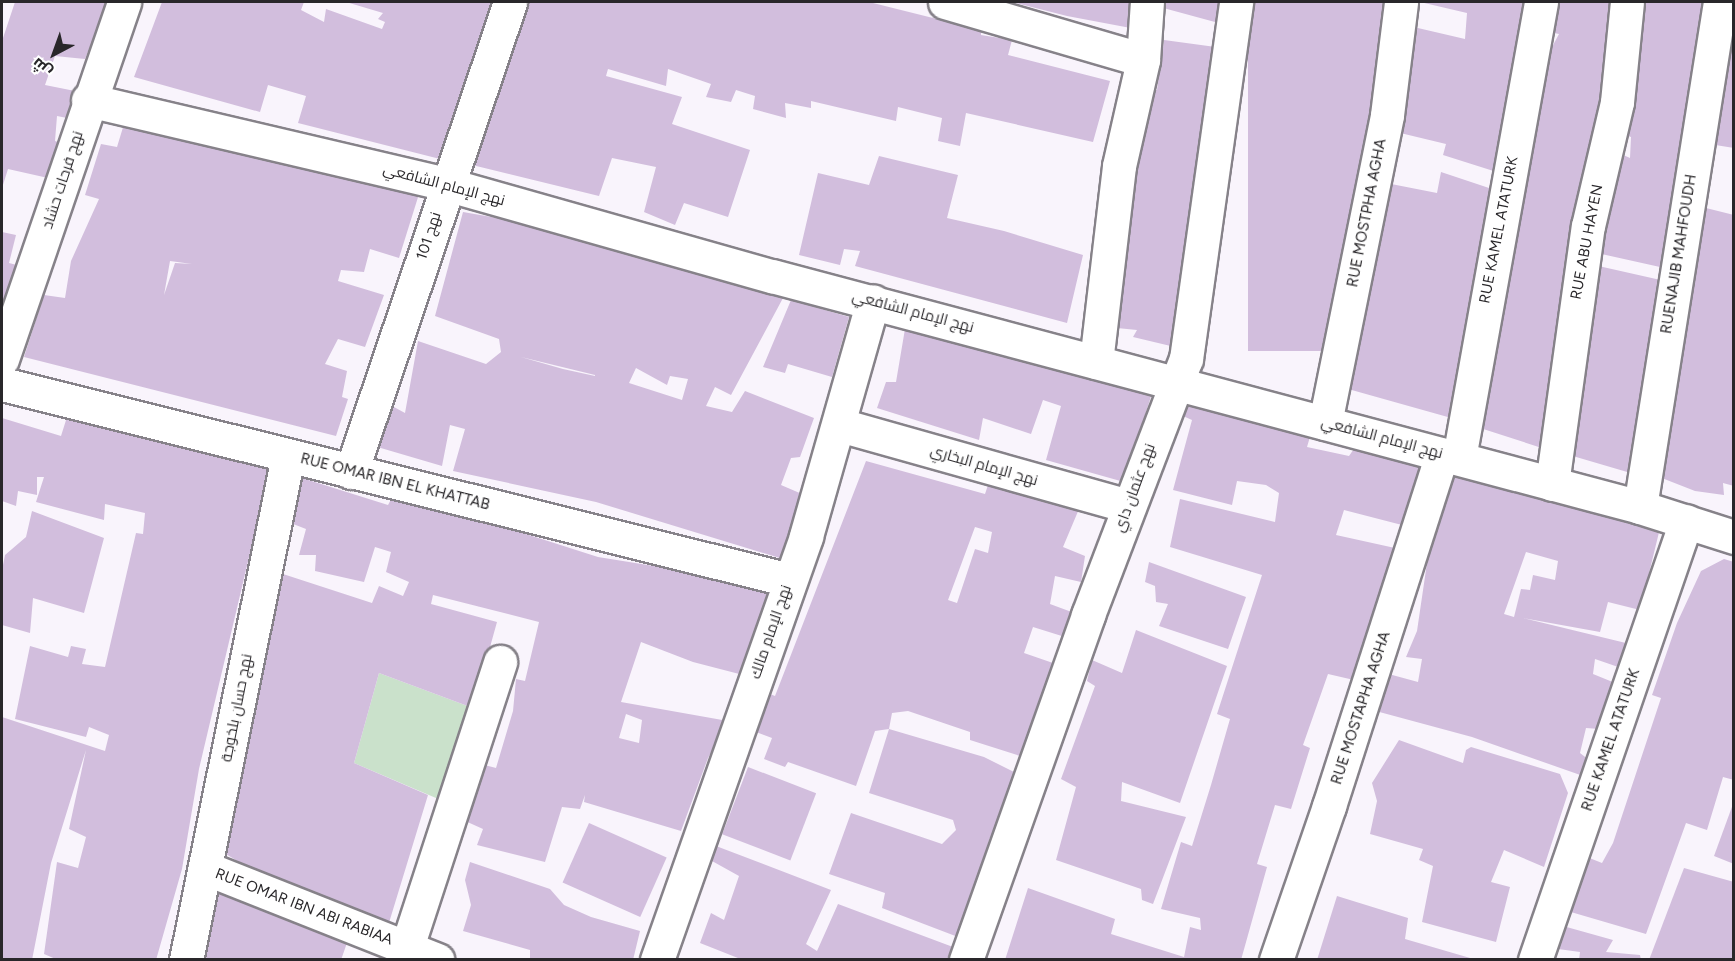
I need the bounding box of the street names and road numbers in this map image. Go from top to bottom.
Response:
street label: نهج فرحات حشاد [39,129,87,231]
street label: RUE MOSTPHA AGHA [1344,137,1390,289]
street label: RUE KAMEL ATATURK [1476,155,1522,305]
street label: نهج الإمام الشافعي [381,160,507,210]
street label: RUENAJIB MAHFOUDH [1657,173,1701,335]
street label: RUE ABU HAYEN [1567,183,1607,301]
street label: نهج 101 [413,210,445,262]
street label: نهج الإمام الشافعي [850,287,976,337]
street label: نهج الإمام الشافعي [1319,413,1445,463]
street label: نهج عثمان داي [1111,441,1159,535]
street label: نهج الإمام البخاري [928,442,1040,490]
street label: RUE OMAR IBN EL KHATTAB [299,450,491,514]
street label: نهج الإمام مالك [746,583,796,681]
street label: RUE MOSTAPHA AGHA [1328,629,1394,787]
street label: نهج حسان بلخوجة [218,652,256,764]
street label: RUE KAMEL ATATURK [1578,666,1644,814]
street label: RUE OMAR IBN ABI RABIAA [213,865,395,949]

